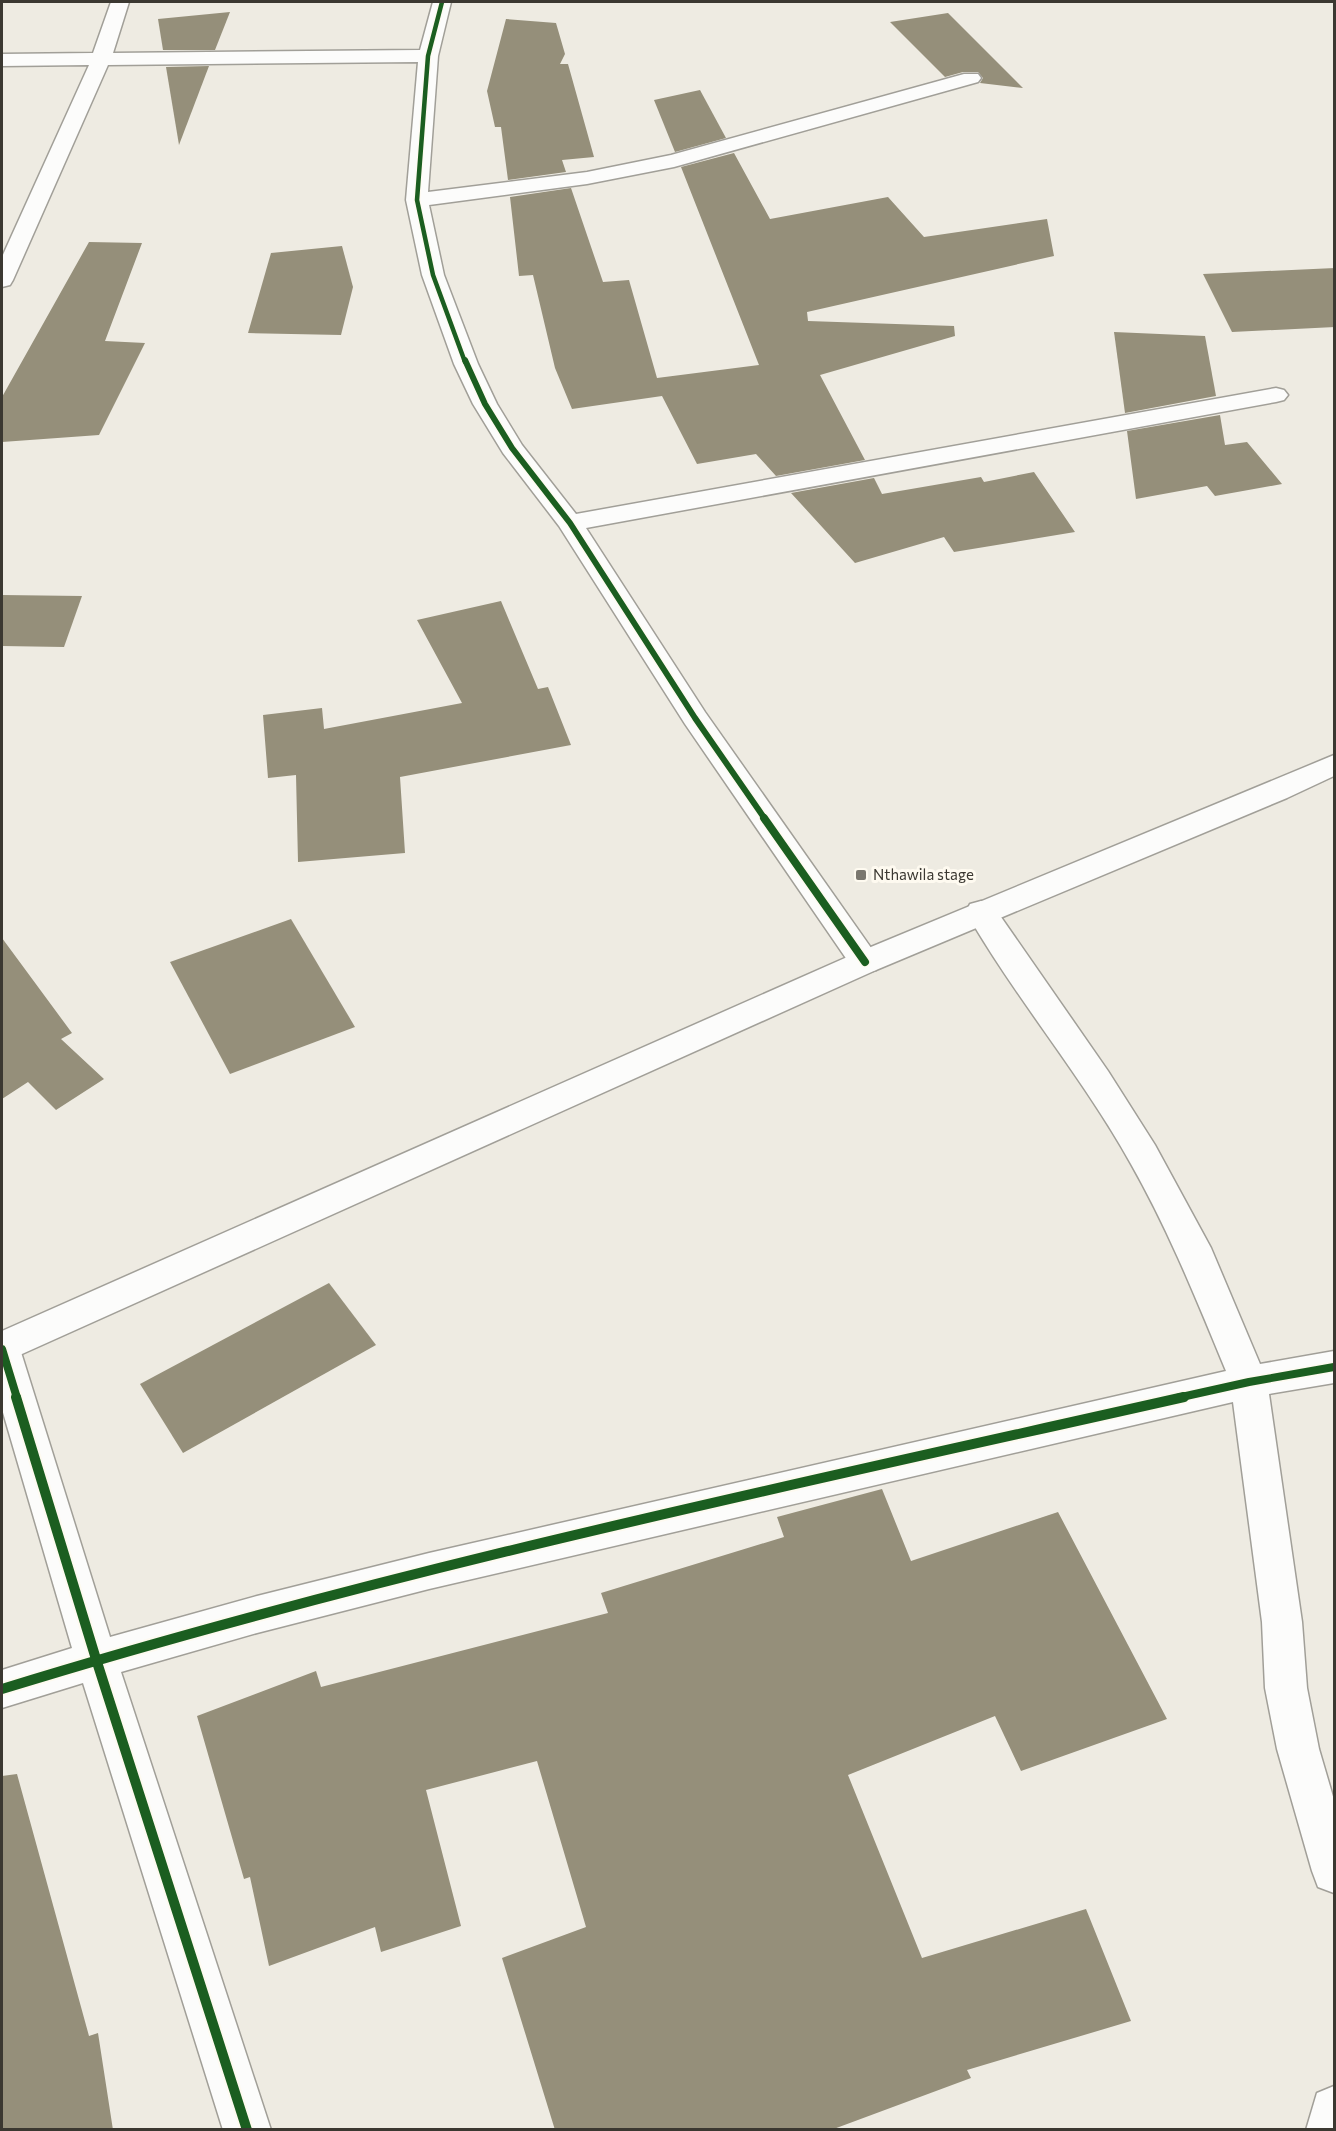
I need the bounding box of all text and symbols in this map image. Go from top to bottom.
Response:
place label: Nthawila stage [873,865,974,883]
marker: Nthawila stage [854,868,868,882]

